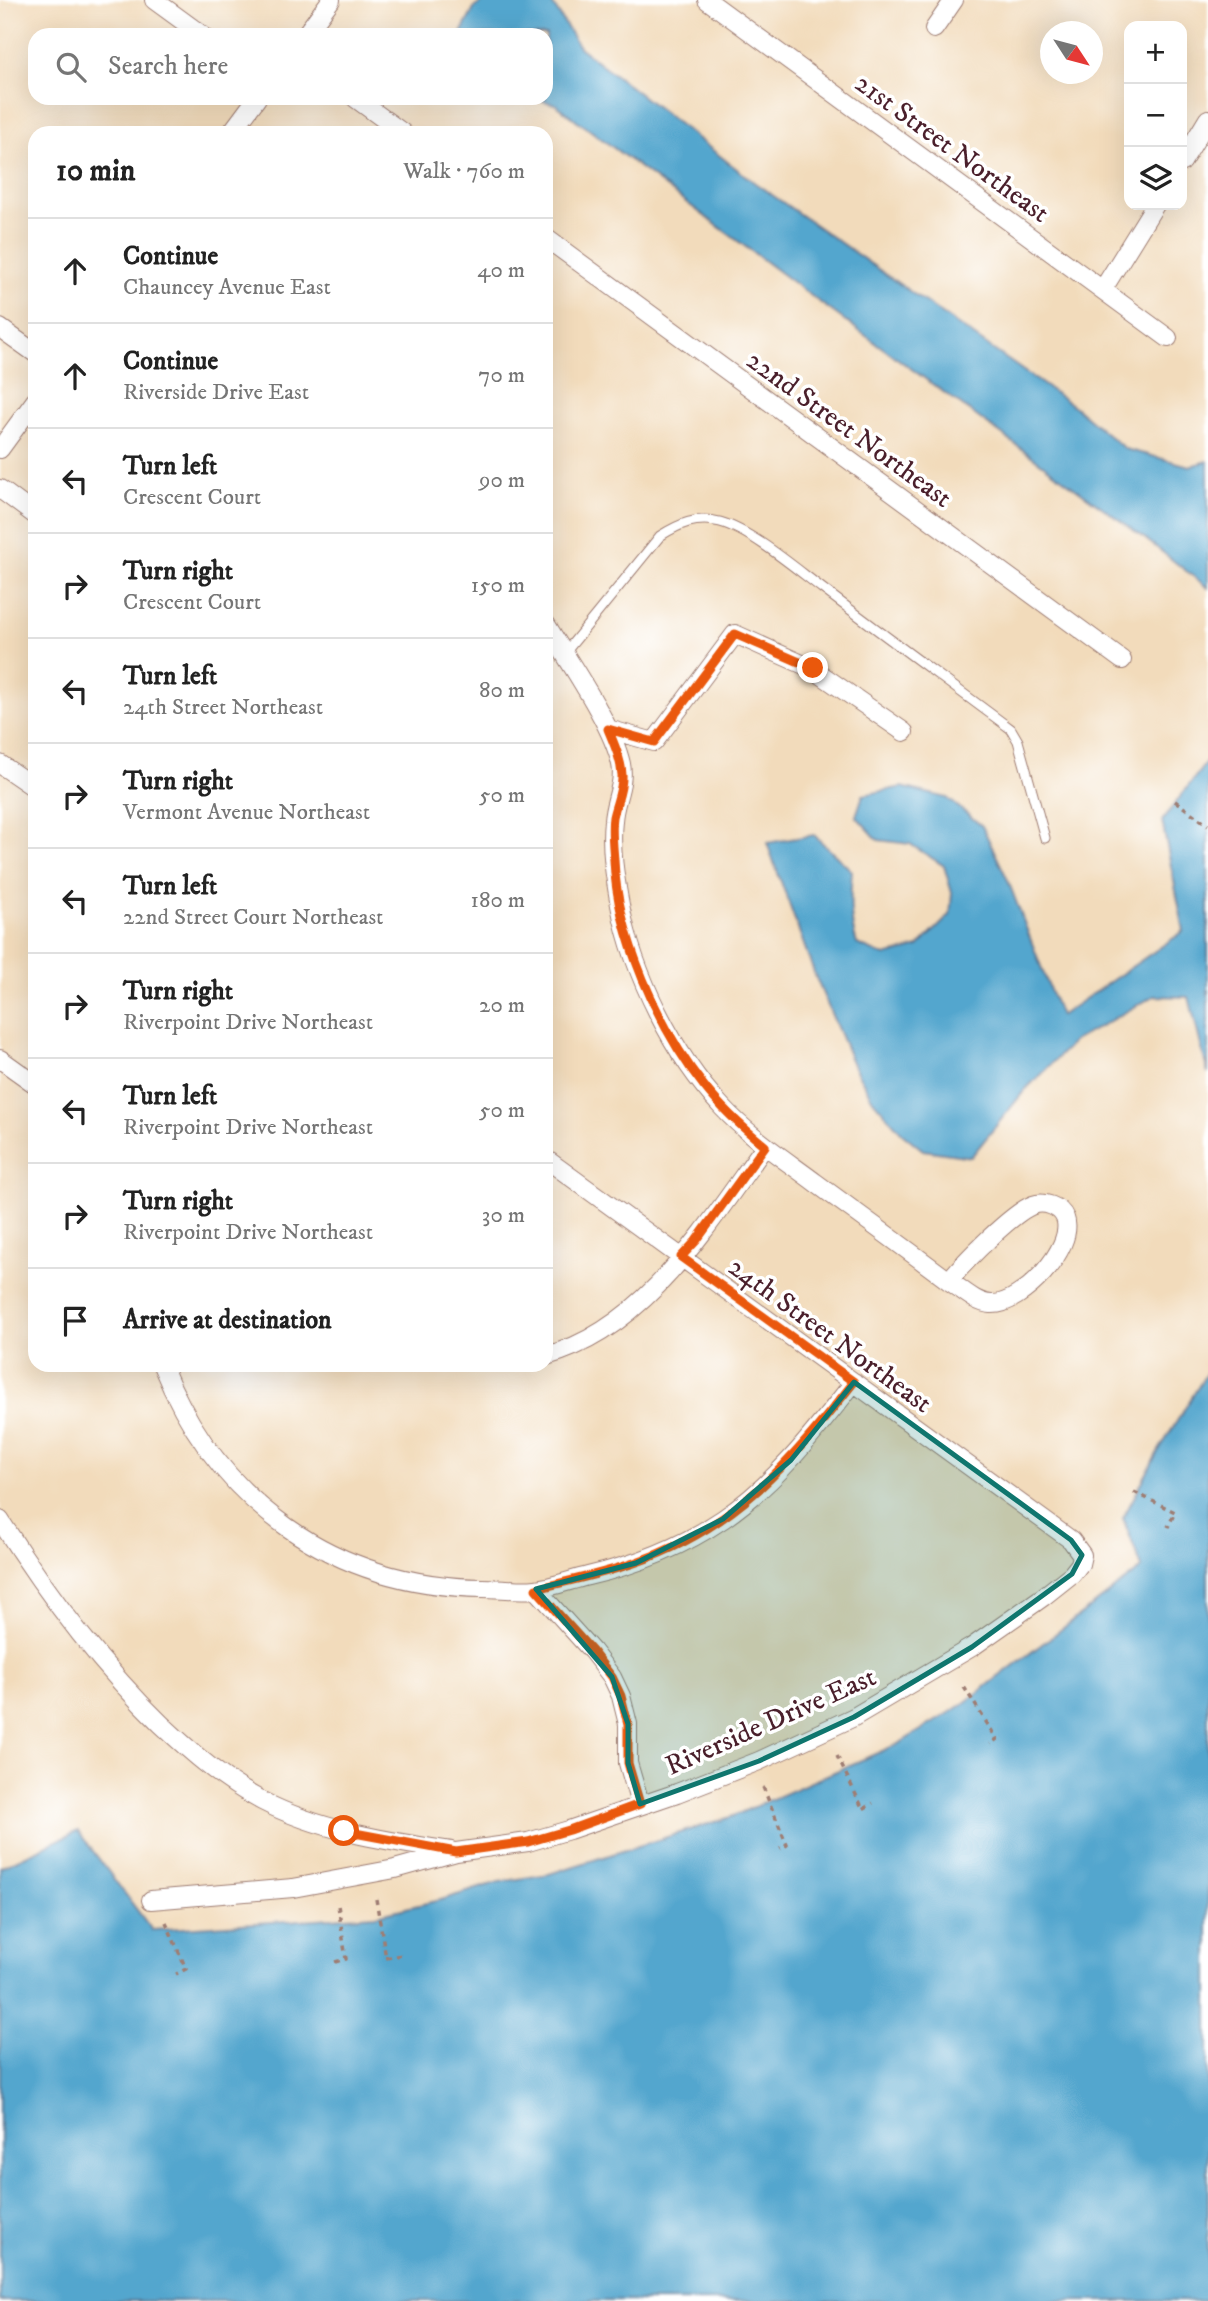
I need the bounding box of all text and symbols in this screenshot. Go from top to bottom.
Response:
north arrow [1040,21,1103,84]
map controls [1124,21,1187,210]
button: + [1124,21,1187,84]
search box [28,28,553,105]
icon: search [52,48,90,86]
text: Search here [108,50,228,83]
street label: 21st Street Northeast [848,66,1056,231]
button: − [1124,84,1187,147]
button: layers [1124,147,1187,210]
text: 10 min [56,153,135,190]
text: Walk · 760 m [403,157,525,186]
text: Continue [123,240,218,273]
icon: ahead [56,252,94,290]
text: 40 m [477,256,525,285]
text: Chauncey Avenue East [123,273,331,302]
street label: 22nd Street Northeast [739,343,959,516]
text: Continue [123,345,218,378]
icon: ahead [56,357,94,395]
text: 70 m [478,361,525,390]
text: Riverside Drive East [123,378,309,407]
text: Turn left [123,450,217,483]
icon: left [56,462,94,500]
text: 90 m [479,466,525,495]
text: Crescent Court [123,483,261,512]
text: Turn right [123,555,233,588]
icon: right [56,567,94,605]
text: 150 m [471,571,525,600]
text: Crescent Court [123,588,261,617]
route end [797,652,828,683]
text: Turn left [123,660,217,693]
icon: left [56,672,94,710]
text: 80 m [479,676,525,705]
text: 24th Street Northeast [123,693,323,722]
text: Turn right [123,765,233,798]
icon: right [56,777,94,815]
text: 50 m [479,781,525,810]
text: Vermont Avenue Northeast [123,798,370,827]
text: Turn left [123,870,217,903]
icon: left [56,882,94,920]
text: 180 m [470,886,525,915]
text: 22nd Street Court Northeast [123,903,384,932]
text: Turn right [123,975,233,1008]
icon: right [56,987,94,1025]
text: 20 m [479,991,525,1020]
text: Riverpoint Drive Northeast [123,1008,373,1037]
text: Turn left [123,1080,217,1113]
icon: left [56,1092,94,1130]
text: 50 m [479,1096,525,1125]
text: Riverpoint Drive Northeast [123,1113,373,1142]
text: Turn right [123,1185,233,1218]
icon: right [56,1197,94,1235]
text: 30 m [482,1201,525,1230]
text: Riverpoint Drive Northeast [123,1218,373,1247]
street label: 24th Street Northeast [721,1250,939,1421]
icon: arrive [56,1302,94,1340]
text: Arrive at destination [123,1304,332,1337]
street label: Riverside Drive East [660,1659,881,1783]
route start [328,1815,359,1846]

